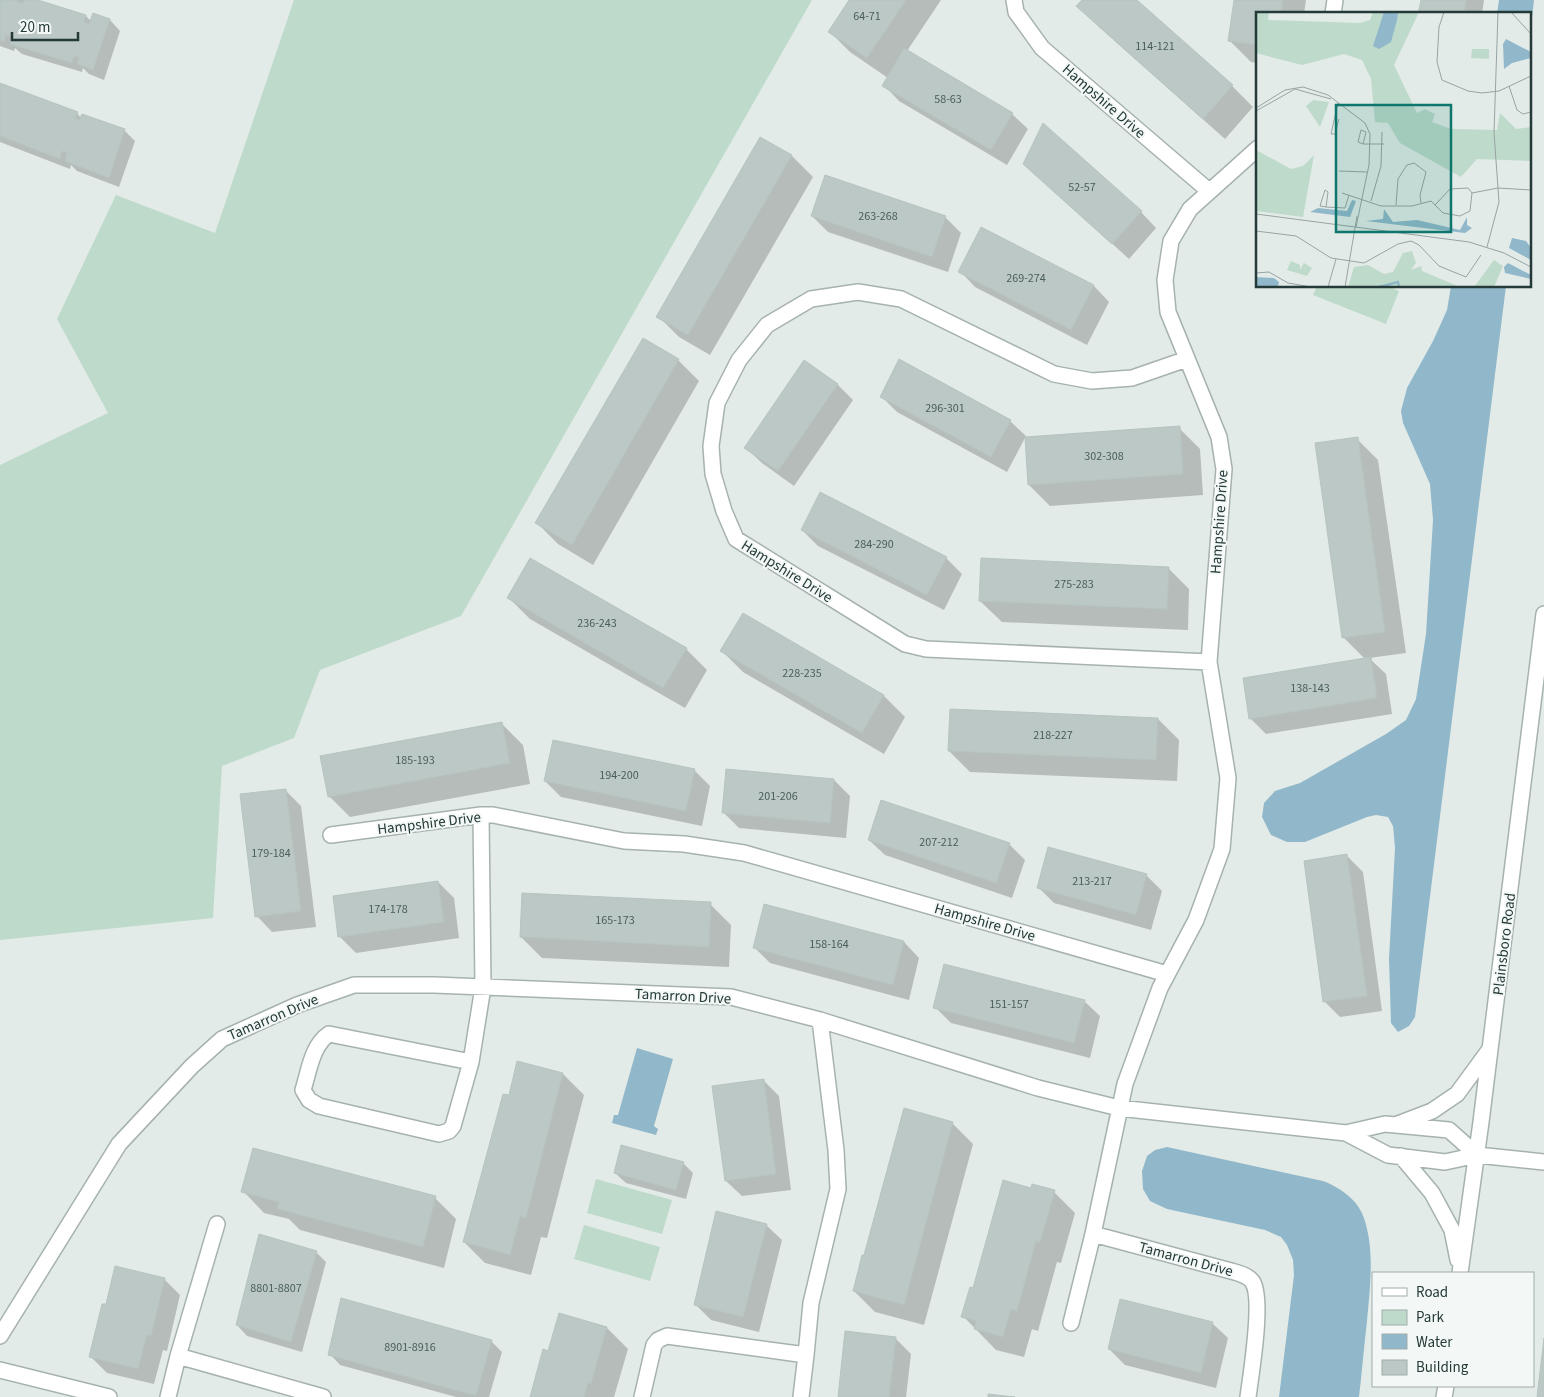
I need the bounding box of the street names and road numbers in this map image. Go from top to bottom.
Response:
street label: Hampshire Drive [1057,59,1150,143]
street label: Hampshire Drive [1205,469,1234,575]
street label: Hampshire Drive [737,535,836,608]
street label: Hampshire Drive [376,807,482,840]
street label: Plainsboro Road [1488,892,1521,996]
street label: Hampshire Drive [932,898,1038,947]
street label: Tamarron Drive [634,983,732,1010]
street label: Tamarron Drive [225,989,322,1046]
street label: Tamarron Drive [1136,1237,1235,1282]

